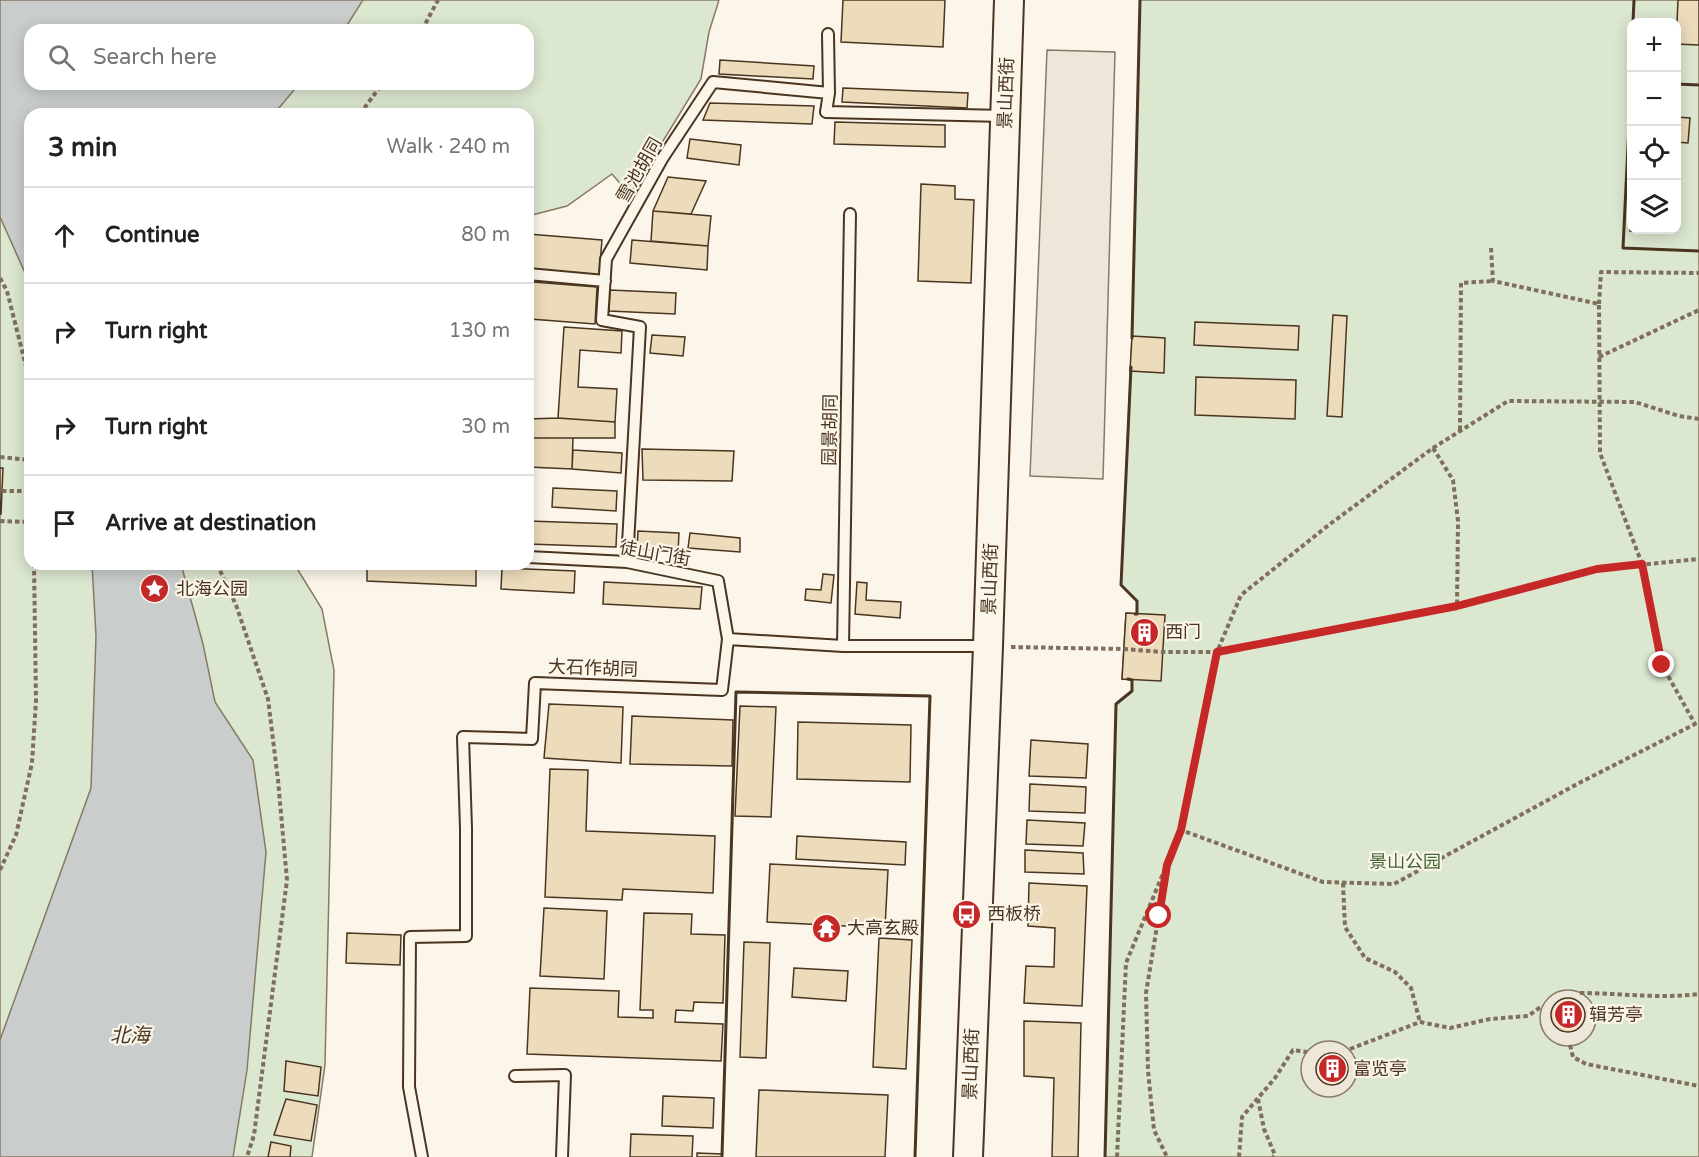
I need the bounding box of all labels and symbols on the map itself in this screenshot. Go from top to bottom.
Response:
street label: 景山西街 [994,57,1018,129]
street label: 雪池胡同 [611,133,667,207]
street label: 园景胡同 [818,394,842,466]
street label: 徒山门街 [618,536,692,570]
street label: 景山西街 [978,543,1002,615]
place icon: 北海公园 [139,573,171,605]
place label: 北海公园 [176,578,248,600]
building icon: 西门 [1128,616,1160,648]
place label: 西门 [1165,621,1201,643]
route end [1648,651,1674,677]
street label: 大石作胡同 [548,655,638,681]
park label: 景山公园 [1369,851,1441,873]
bus stop icon: 西板桥 [950,898,982,930]
route start [1145,902,1171,928]
place label: 西板桥 [987,903,1041,925]
temple icon: 大高玄殿 [810,912,842,944]
place label: 大高玄殿 [847,917,919,939]
building icon: 辑芳亭 [1552,999,1584,1031]
place label: 辑芳亭 [1589,1004,1643,1026]
water label: 北海 [110,1024,153,1048]
street label: 景山西街 [959,1028,983,1100]
building icon: 富览亭 [1316,1053,1348,1085]
place label: 富览亭 [1353,1058,1407,1080]

